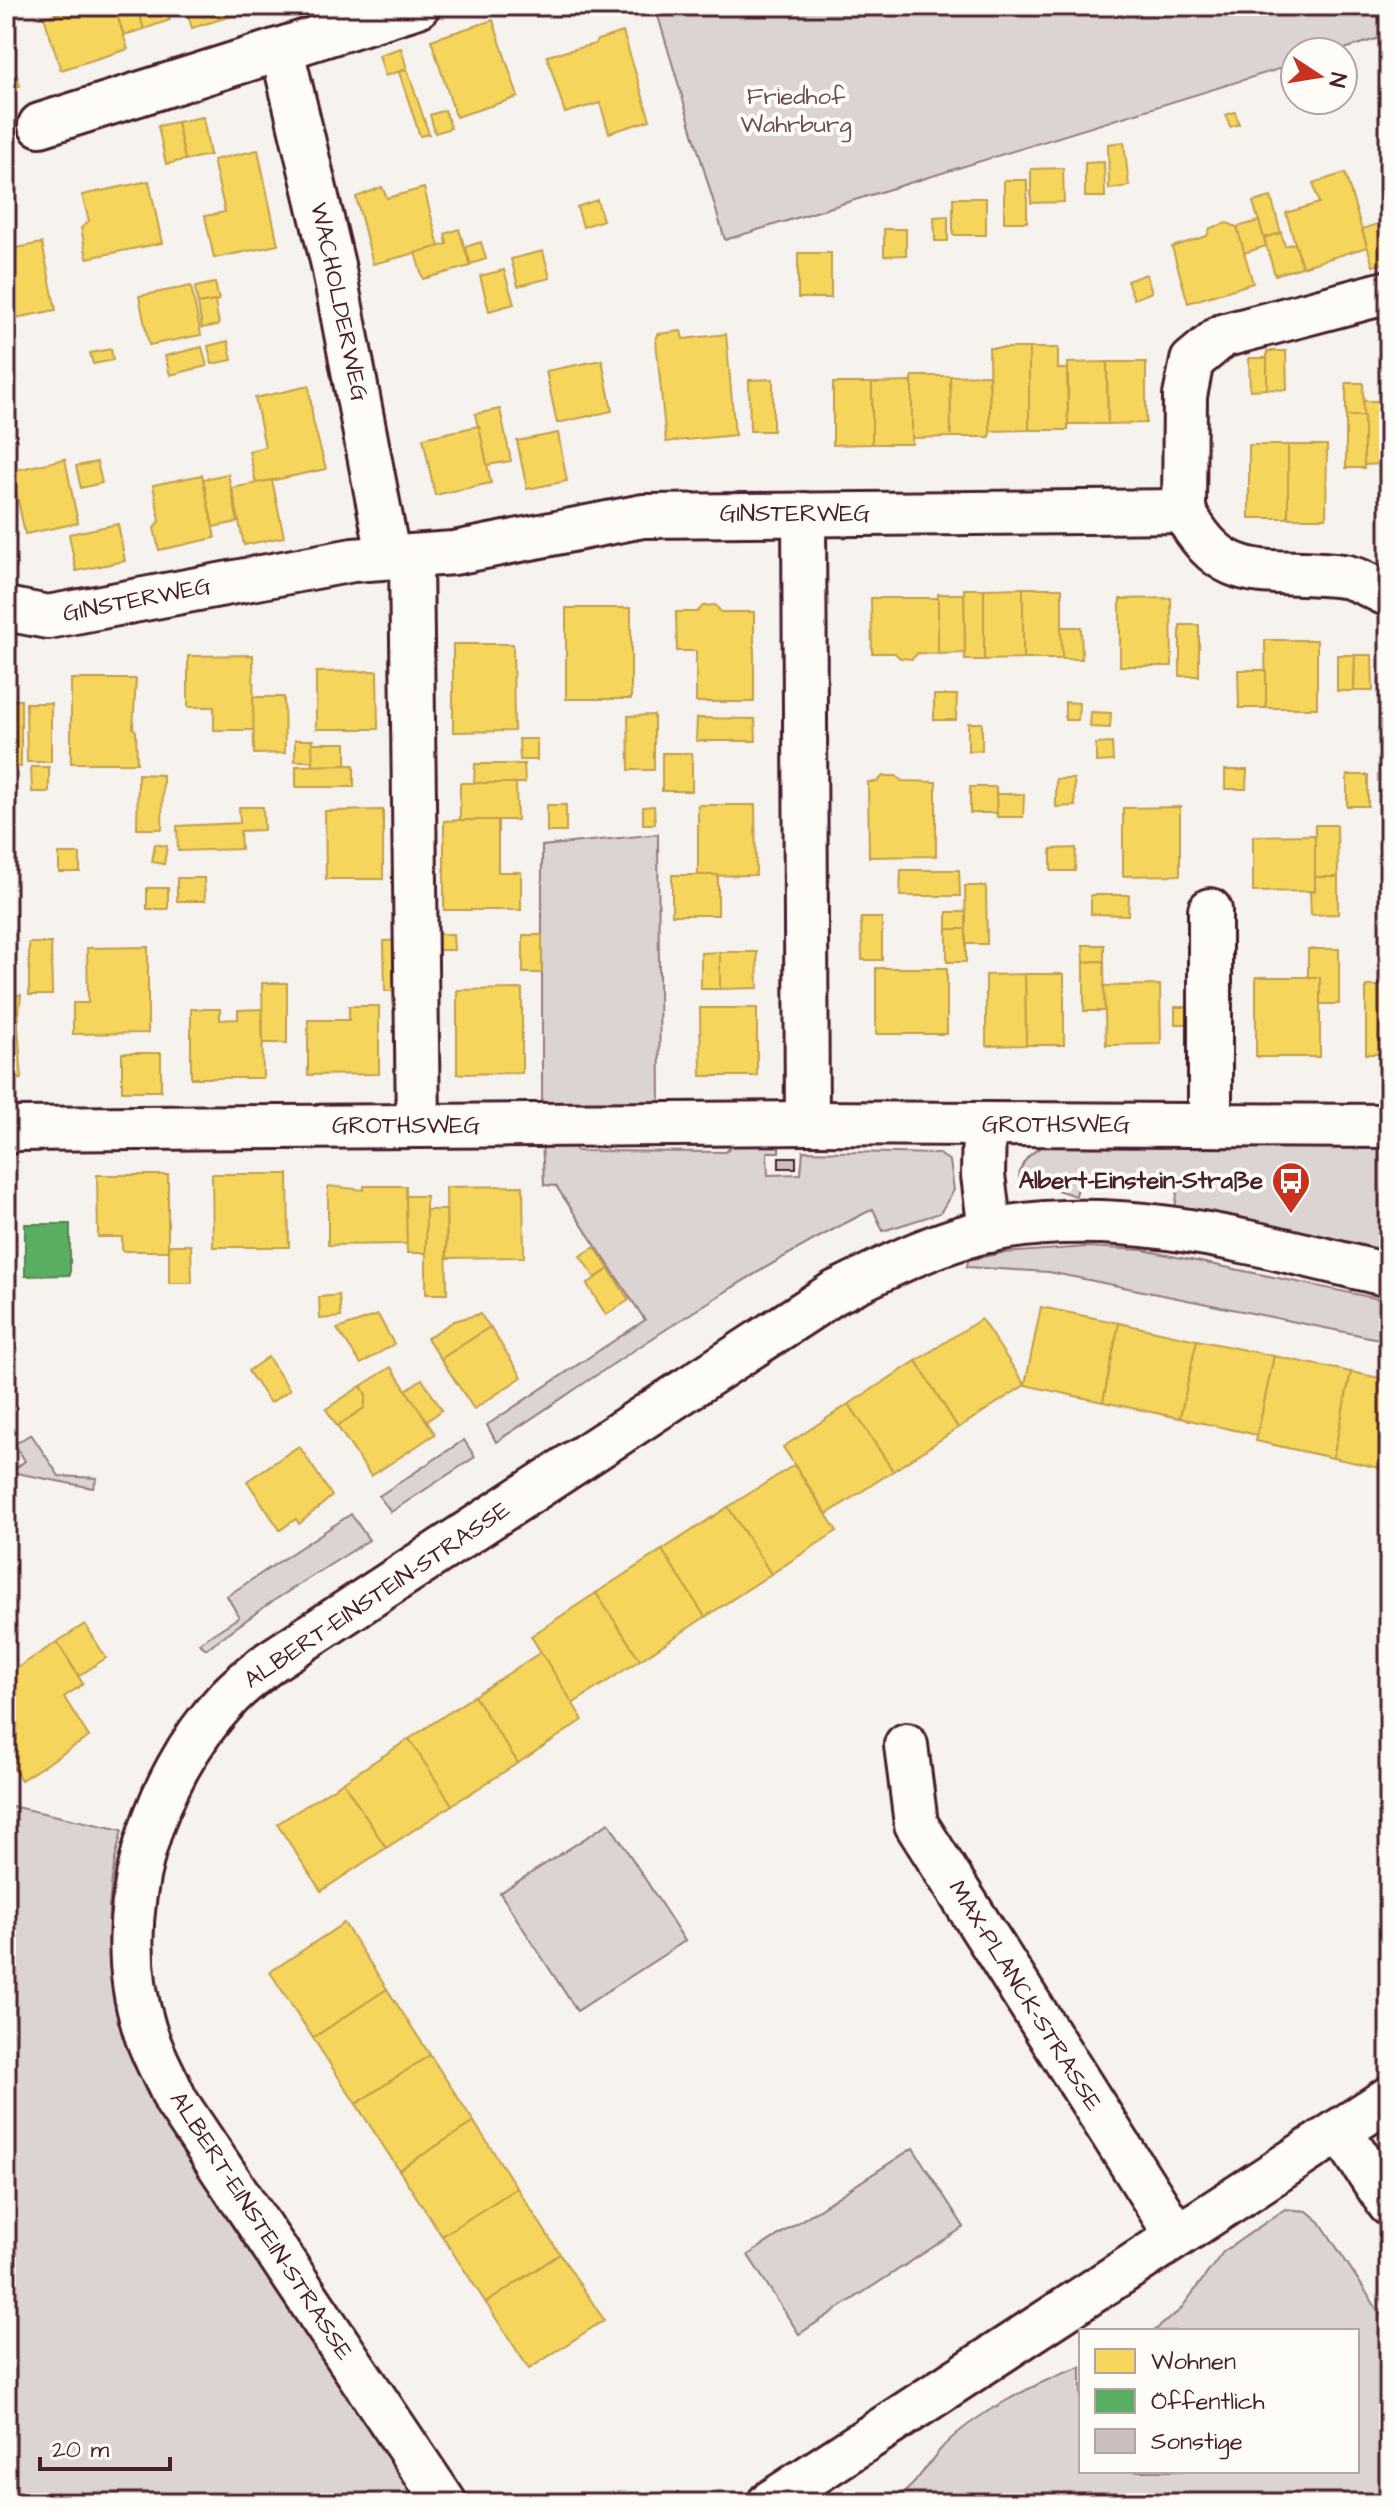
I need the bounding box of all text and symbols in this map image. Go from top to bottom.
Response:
north arrow [1279,36,1359,116]
text: N [1320,70,1354,90]
park label: Friedhof Wahrburg [740,80,852,143]
street label: WACHOLDERWEG [301,199,377,405]
street label: GINSTERWEG [720,497,871,531]
street label: GINSTERWEG [60,569,214,631]
street label: GROTHSWEG [982,1108,1130,1142]
street label: GROTHSWEG [332,1109,480,1143]
bus stop icon: Albert-Einstein-Straße [1270,1160,1312,1215]
place label: Albert-Einstein-Straße [1019,1164,1263,1198]
street label: ALBERT-EINSTEIN-STRASSE [237,1493,517,1697]
street label: MAX-PLANCK-STRASSE [940,1874,1110,2118]
street label: ALBERT-EINSTEIN-STRASSE [161,2085,361,2367]
legend [1079,2329,1359,2473]
text: Wohnen [1151,2345,1236,2379]
text: Öffentlich [1151,2385,1265,2419]
scale bar [40,2421,170,2471]
text: Sonstige [1151,2425,1243,2460]
text: 20 m [52,2433,109,2467]

